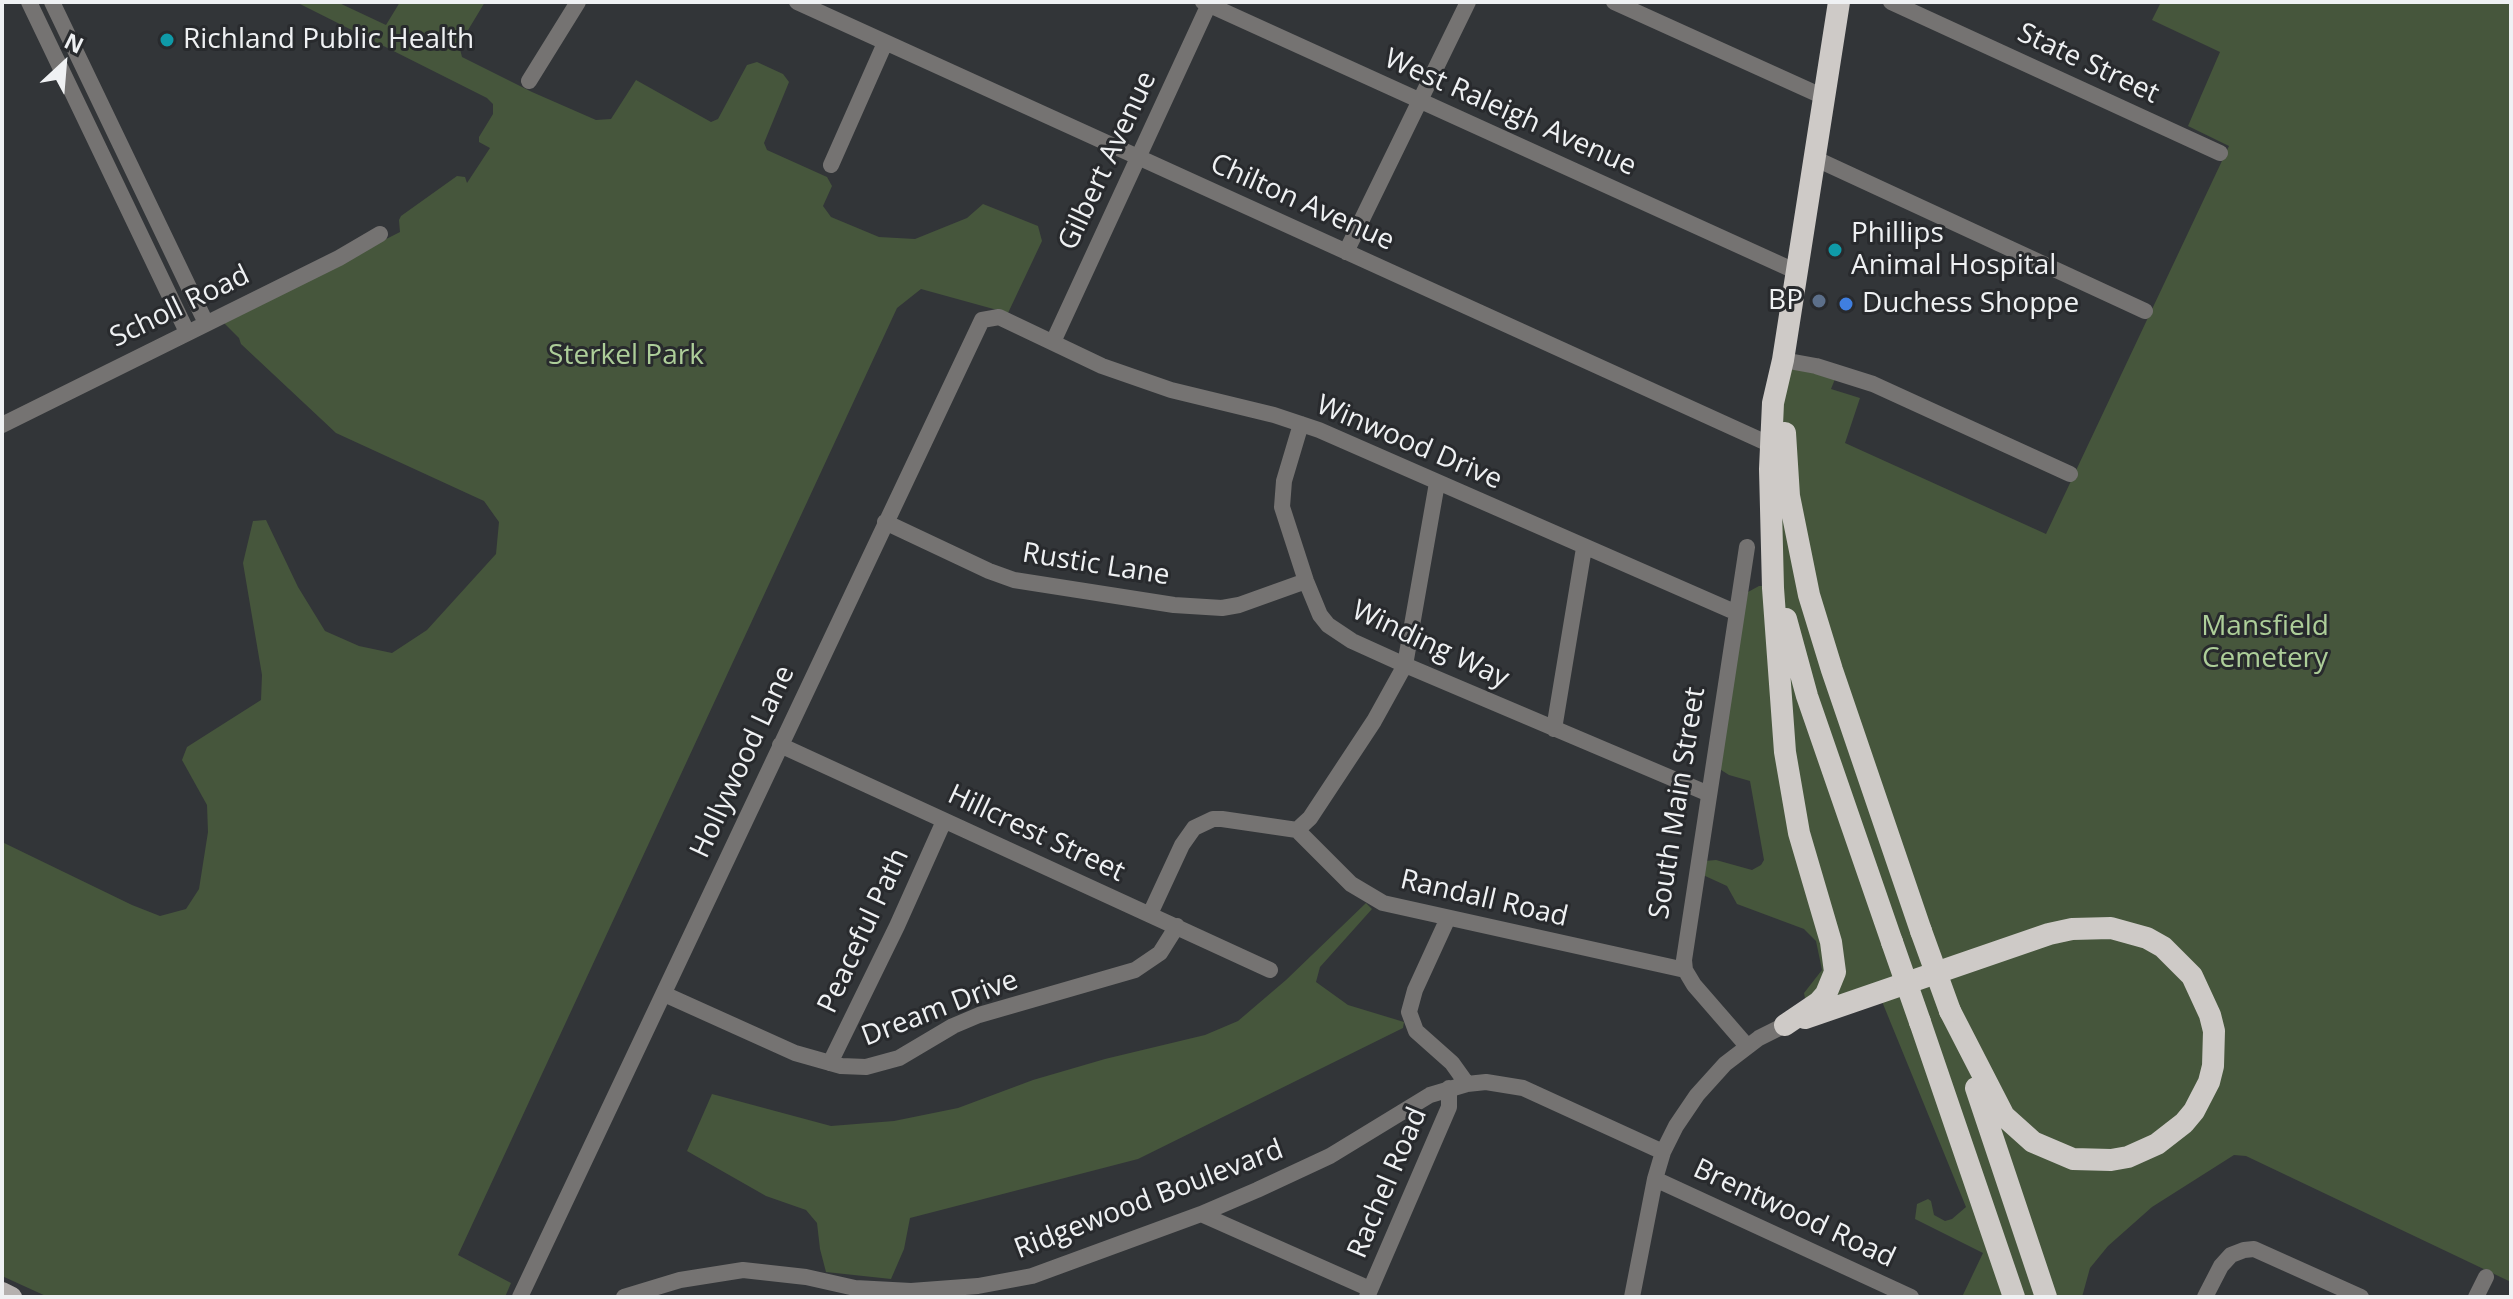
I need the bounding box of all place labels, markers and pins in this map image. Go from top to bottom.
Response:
place label: Richland Public Health [183,23,474,57]
marker: Richland Public Health [158,31,176,49]
place label: Phillips Animal Hospital [1851,217,2056,283]
marker: Phillips Animal Hospital [1826,241,1844,259]
place label: BP [1768,284,1803,318]
place label: Duchess Shoppe [1862,287,2079,321]
marker: BP [1810,292,1828,310]
marker: Duchess Shoppe [1837,295,1855,313]

